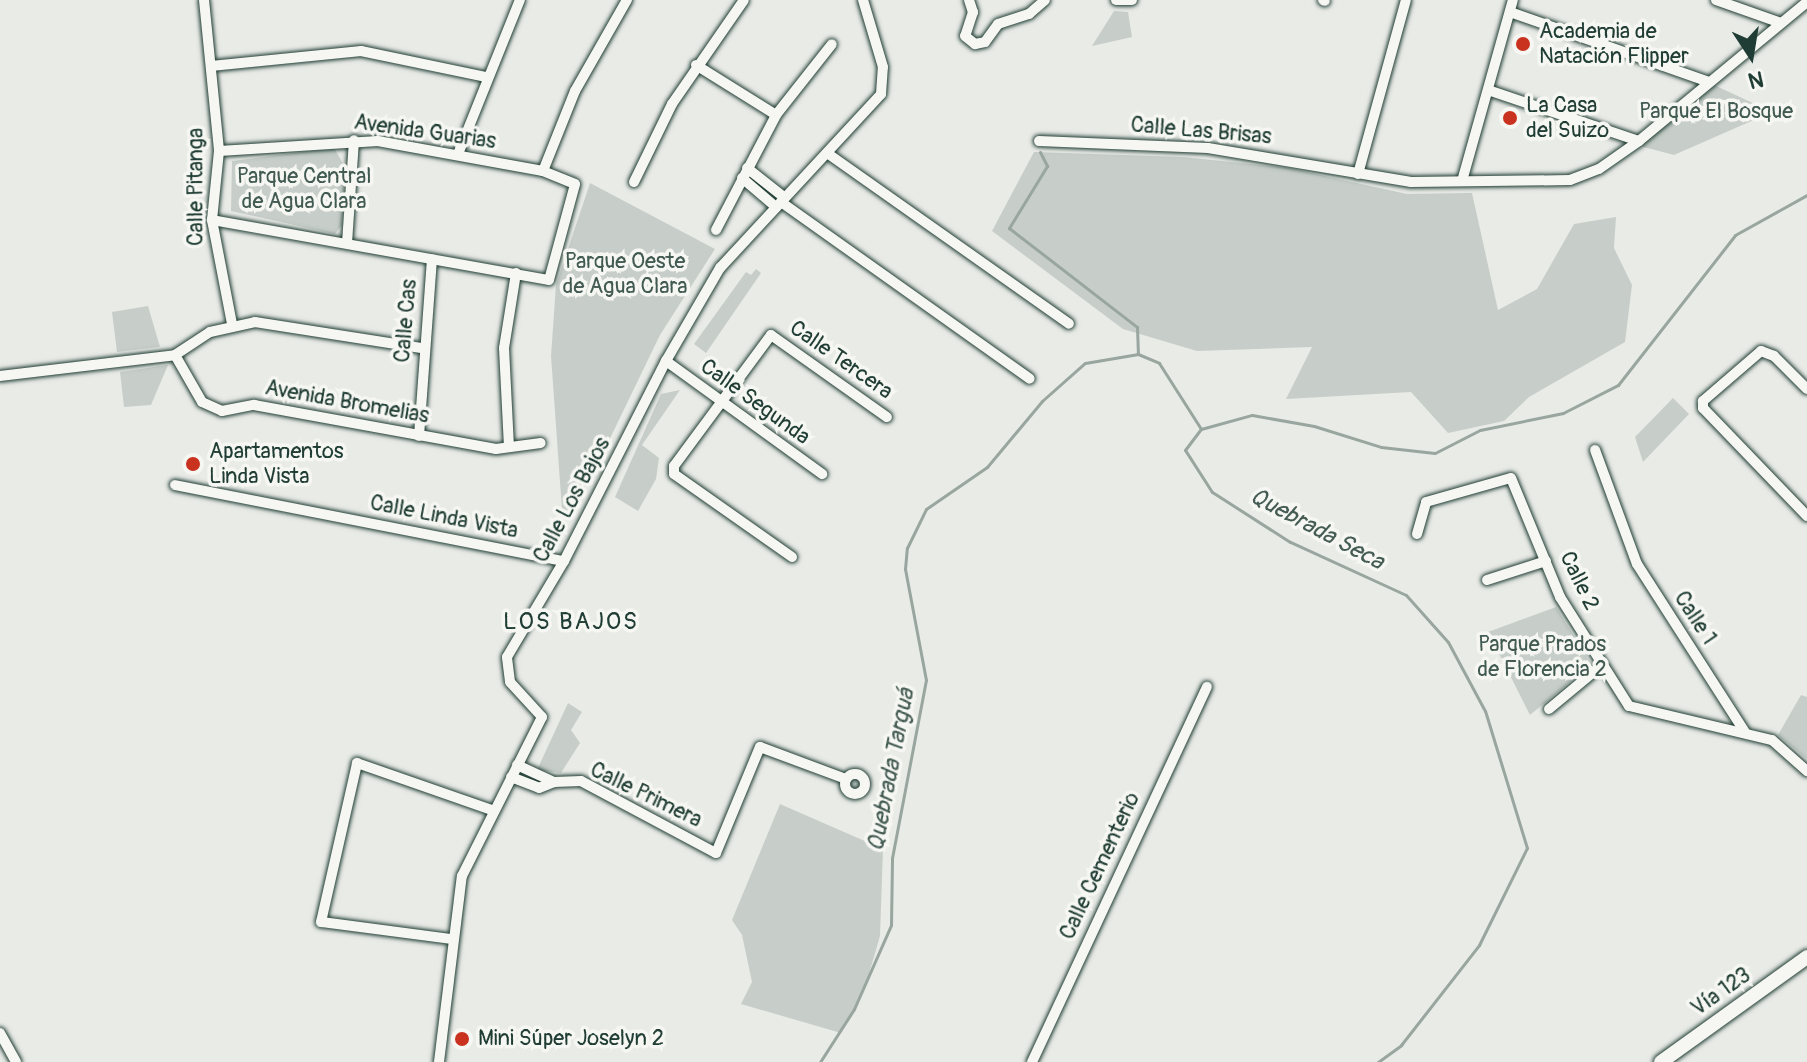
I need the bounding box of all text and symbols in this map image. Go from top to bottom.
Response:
north arrow [1711,16,1791,96]
place label: Academia de Natación Flipper [1539,18,1689,70]
marker: Academia de Natación Flipper [1514,35,1532,53]
text: N [1746,64,1766,95]
place label: La Casa del Suizo [1526,92,1609,144]
park label: Parque El Bosque [1639,99,1793,125]
street label: Avenida Guarias [352,109,498,155]
marker: La Casa del Suizo [1501,109,1519,127]
street label: Calle Las Brisas [1129,112,1273,150]
street label: Calle Pitanga [183,128,209,246]
park label: Parque Central de Agua Clara [237,163,371,214]
park label: Parque Oeste de Agua Clara [562,248,688,300]
street label: Calle Cas [389,278,423,364]
street label: Calle Tercera [784,315,898,405]
street label: Calle Segunda [695,353,815,451]
street label: Avenida Bromelias [263,375,431,429]
street label: Calle Los Bajos [528,433,616,567]
place label: Apartamentos Linda Vista [209,438,344,490]
marker: Apartamentos Linda Vista [184,455,202,473]
water label: Quebrada Seca [1245,482,1389,576]
street label: Calle Linda Vista [368,490,520,544]
street label: Calle 2 [1554,547,1604,615]
street label: Calle 1 [1668,586,1722,650]
district label: LOS BAJOS [503,608,639,636]
park label: Parque Prados de Florencia 2 [1477,631,1607,682]
water label: Quebrada Targuá [861,686,921,854]
street label: Calle Primera [586,757,706,833]
street label: Calle Cementerio [1054,788,1146,944]
street label: Vía 123 [1686,962,1756,1022]
place label: Mini Súper Joselyn 2 [478,1026,664,1052]
marker: Mini Súper Joselyn 2 [453,1030,471,1048]

